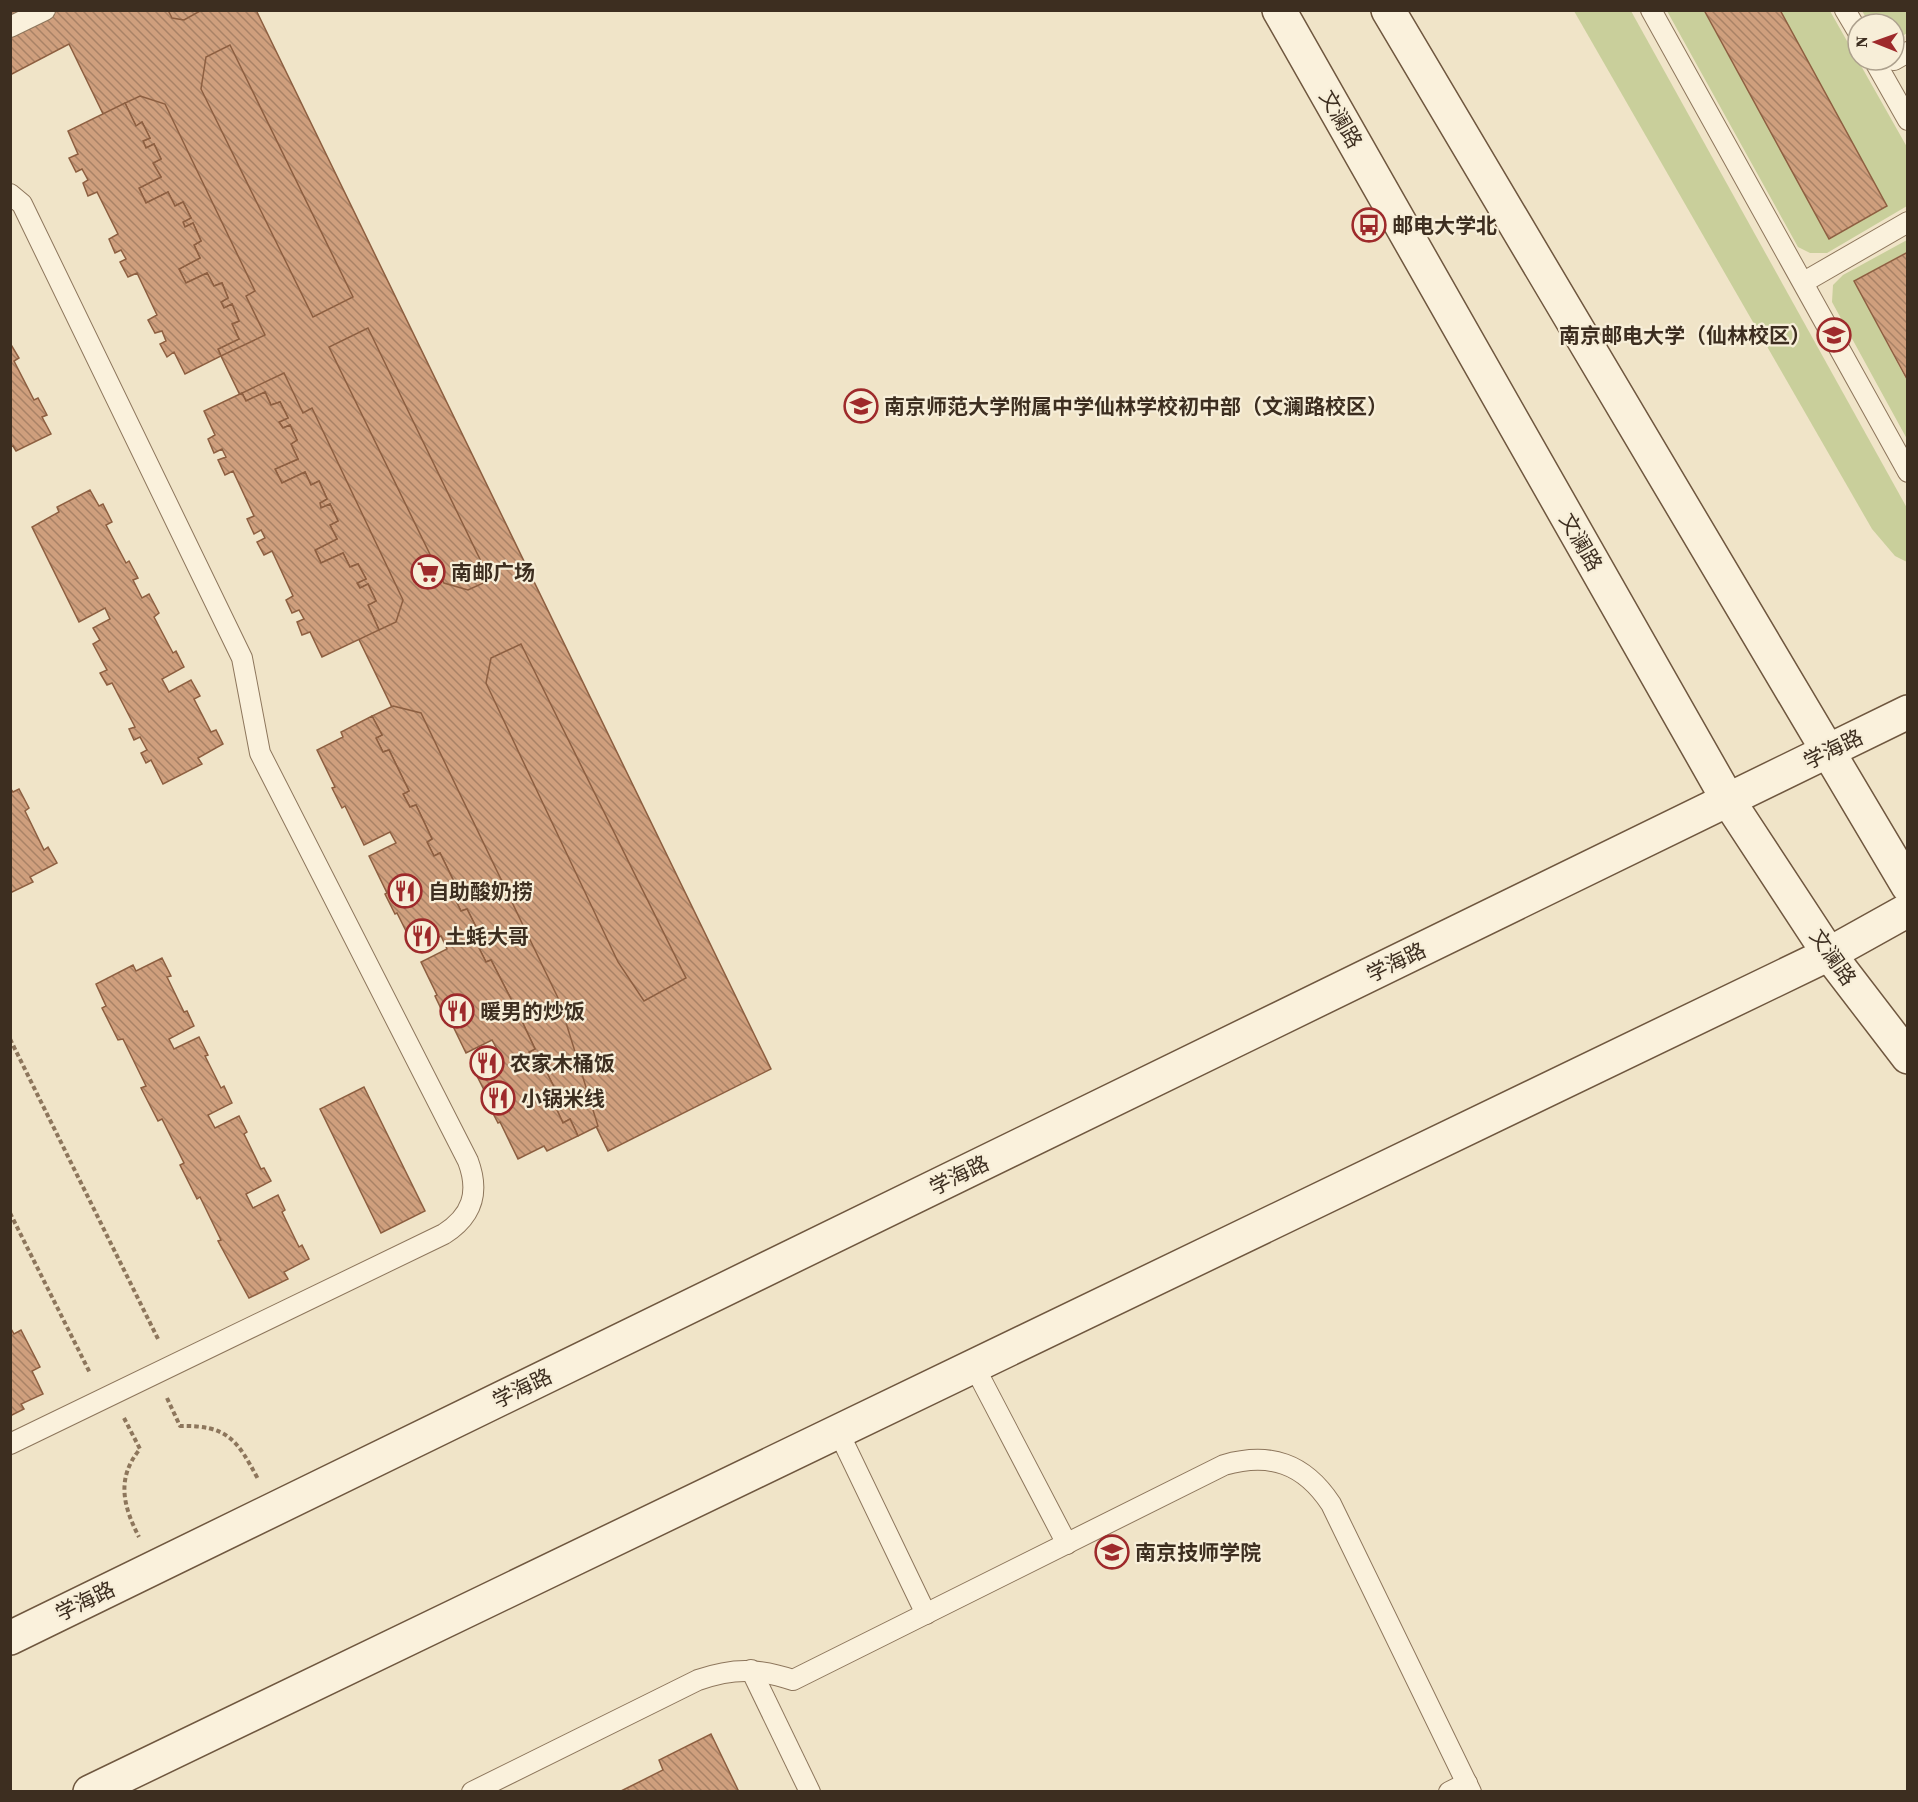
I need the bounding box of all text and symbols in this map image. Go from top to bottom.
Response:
north arrow [1846,12,1906,72]
text: N [1850,35,1872,48]
street label: 文澜路 [1313,84,1369,154]
bus stop icon: 邮电大学北 [1351,207,1387,243]
place label: 邮电大学北 [1392,211,1497,240]
school or university icon: 南京邮电大学（仙林校区） [1816,317,1852,353]
place label: 南京邮电大学（仙林校区） [1559,321,1811,350]
school or university icon: 南京师范大学附属中学仙林学校初中部（文澜路校区） [843,388,879,424]
place label: 南京师范大学附属中学仙林学校初中部（文澜路校区） [884,392,1388,421]
street label: 文澜路 [1553,507,1609,577]
supermarket icon: 南邮广场 [410,554,446,590]
place label: 南邮广场 [451,558,535,587]
street label: 学海路 [1798,722,1868,776]
restaurant icon: 自助酸奶捞 [387,873,423,909]
place label: 自助酸奶捞 [428,877,533,906]
restaurant icon: 土蚝大哥 [404,918,440,954]
place label: 土蚝大哥 [445,922,529,951]
street label: 文澜路 [1803,923,1863,991]
street label: 学海路 [1361,935,1431,989]
restaurant icon: 暖男的炒饭 [439,993,475,1029]
place label: 暖男的炒饭 [480,997,585,1026]
restaurant icon: 农家木桶饭 [469,1045,505,1081]
place label: 农家木桶饭 [510,1049,615,1078]
restaurant icon: 小锅米线 [480,1080,516,1116]
place label: 小锅米线 [521,1084,605,1113]
street label: 学海路 [924,1148,994,1202]
street label: 学海路 [487,1361,557,1415]
school or university icon: 南京技师学院 [1094,1534,1130,1570]
place label: 南京技师学院 [1135,1538,1261,1567]
street label: 学海路 [50,1574,120,1628]

